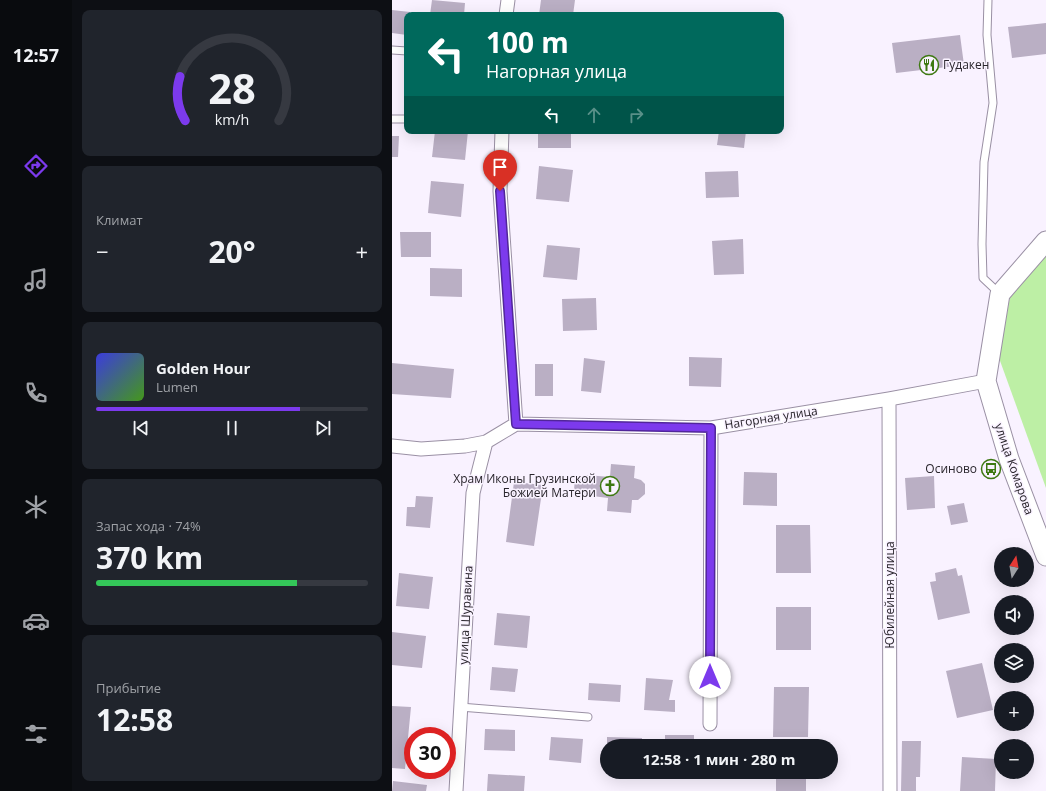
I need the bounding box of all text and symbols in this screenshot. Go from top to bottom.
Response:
text: 100 m [486,23,569,61]
icon: left [420,28,472,80]
text: 12:57 [13,43,59,67]
restaurant icon: Гудакен [918,54,940,76]
place label: Гудакен [943,56,989,73]
text: Нагорная улица [486,59,627,83]
text: 28 [208,60,256,116]
icon: left [541,104,563,126]
icon: ahead [583,104,605,126]
icon: right [625,104,647,126]
text: km/h [215,110,249,129]
pin [483,150,517,191]
icon: directions [22,152,50,180]
icon: arrive [489,156,511,178]
text: Климат [96,211,143,229]
text: 20° [208,231,256,272]
text: − [96,236,109,266]
text: + [355,236,368,266]
icon: music [22,266,50,294]
text: Golden Hour [156,358,250,378]
text: Lumen [156,378,198,396]
icon: phone [22,379,50,407]
street label: Нагорная улица [723,402,819,433]
icon: previous [130,417,152,439]
icon: pause [221,417,243,439]
icon: next [312,417,334,439]
street label: улица Комарова [991,421,1038,517]
bus stop icon: Осиново [980,458,1002,480]
place label: Осиново [925,460,977,477]
place label: Храм Иконы Грузинской Божией Матери [453,470,596,501]
church icon: Храм Иконы Грузинской Божией Матери [599,475,621,497]
icon: climate [22,493,50,521]
text: Запас хода · 74% [96,517,201,535]
text: 370 km [96,537,203,578]
street label: Юбилейная улица [881,541,898,649]
north arrow [994,547,1034,587]
map controls [994,547,1034,779]
street label: улица Шуравина [454,565,477,665]
button: sound [994,595,1034,635]
icon: car [22,607,50,635]
button: layers [994,643,1034,683]
position arrow [689,656,731,698]
text: Прибытие [96,679,161,697]
button: + [994,691,1034,731]
text: 12:58 [96,699,173,740]
icon: filters [22,720,50,748]
speed limit sign: 30 [404,727,456,779]
button: − [994,739,1034,779]
text: 12:58 · 1 мин · 280 m [643,749,795,769]

